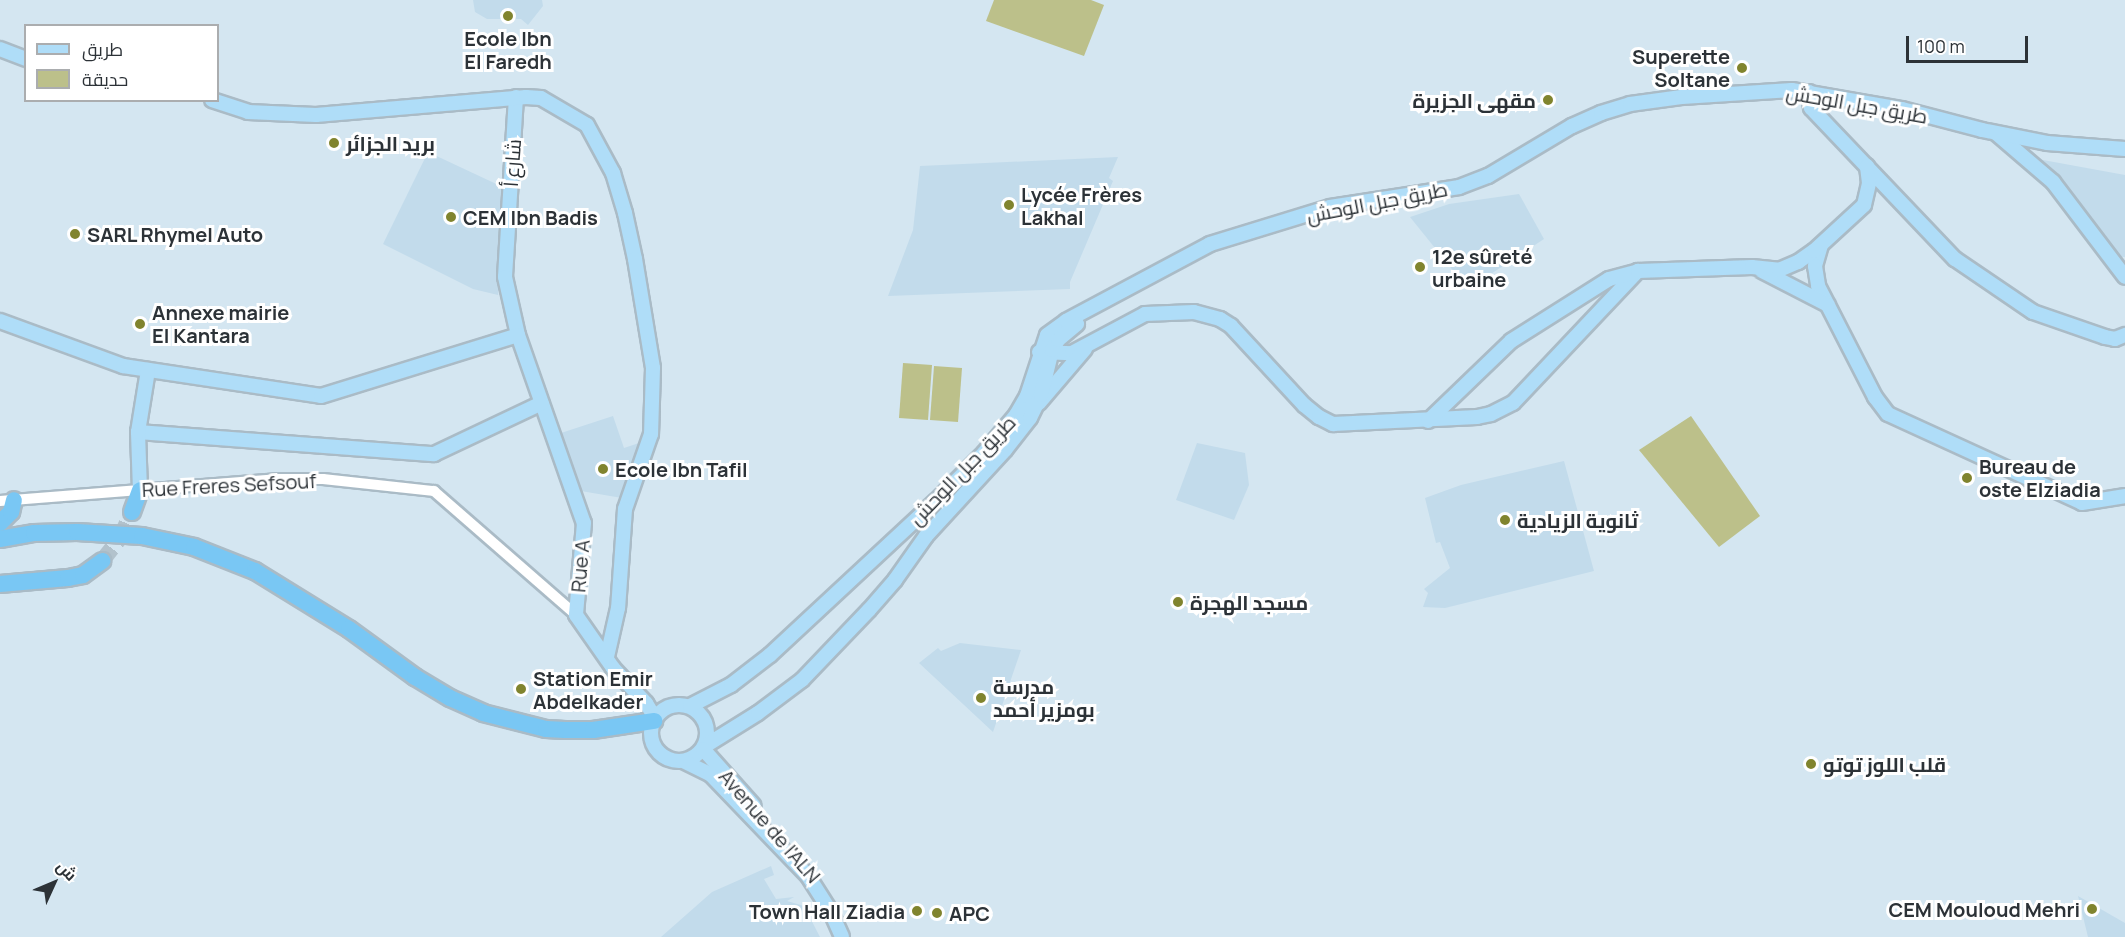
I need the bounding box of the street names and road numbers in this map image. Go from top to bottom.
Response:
street label: طريق جبل الوحش [1784,80,1930,128]
street label: شارع أ [498,138,526,188]
street label: طريق جبل الوحش [1304,177,1450,227]
street label: طريق جبل الوحش [904,410,1020,530]
street label: Rue Freres Sefsouf [141,468,317,502]
street label: Rue A [566,539,594,593]
street label: Avenue de l'ALN [714,764,826,888]

